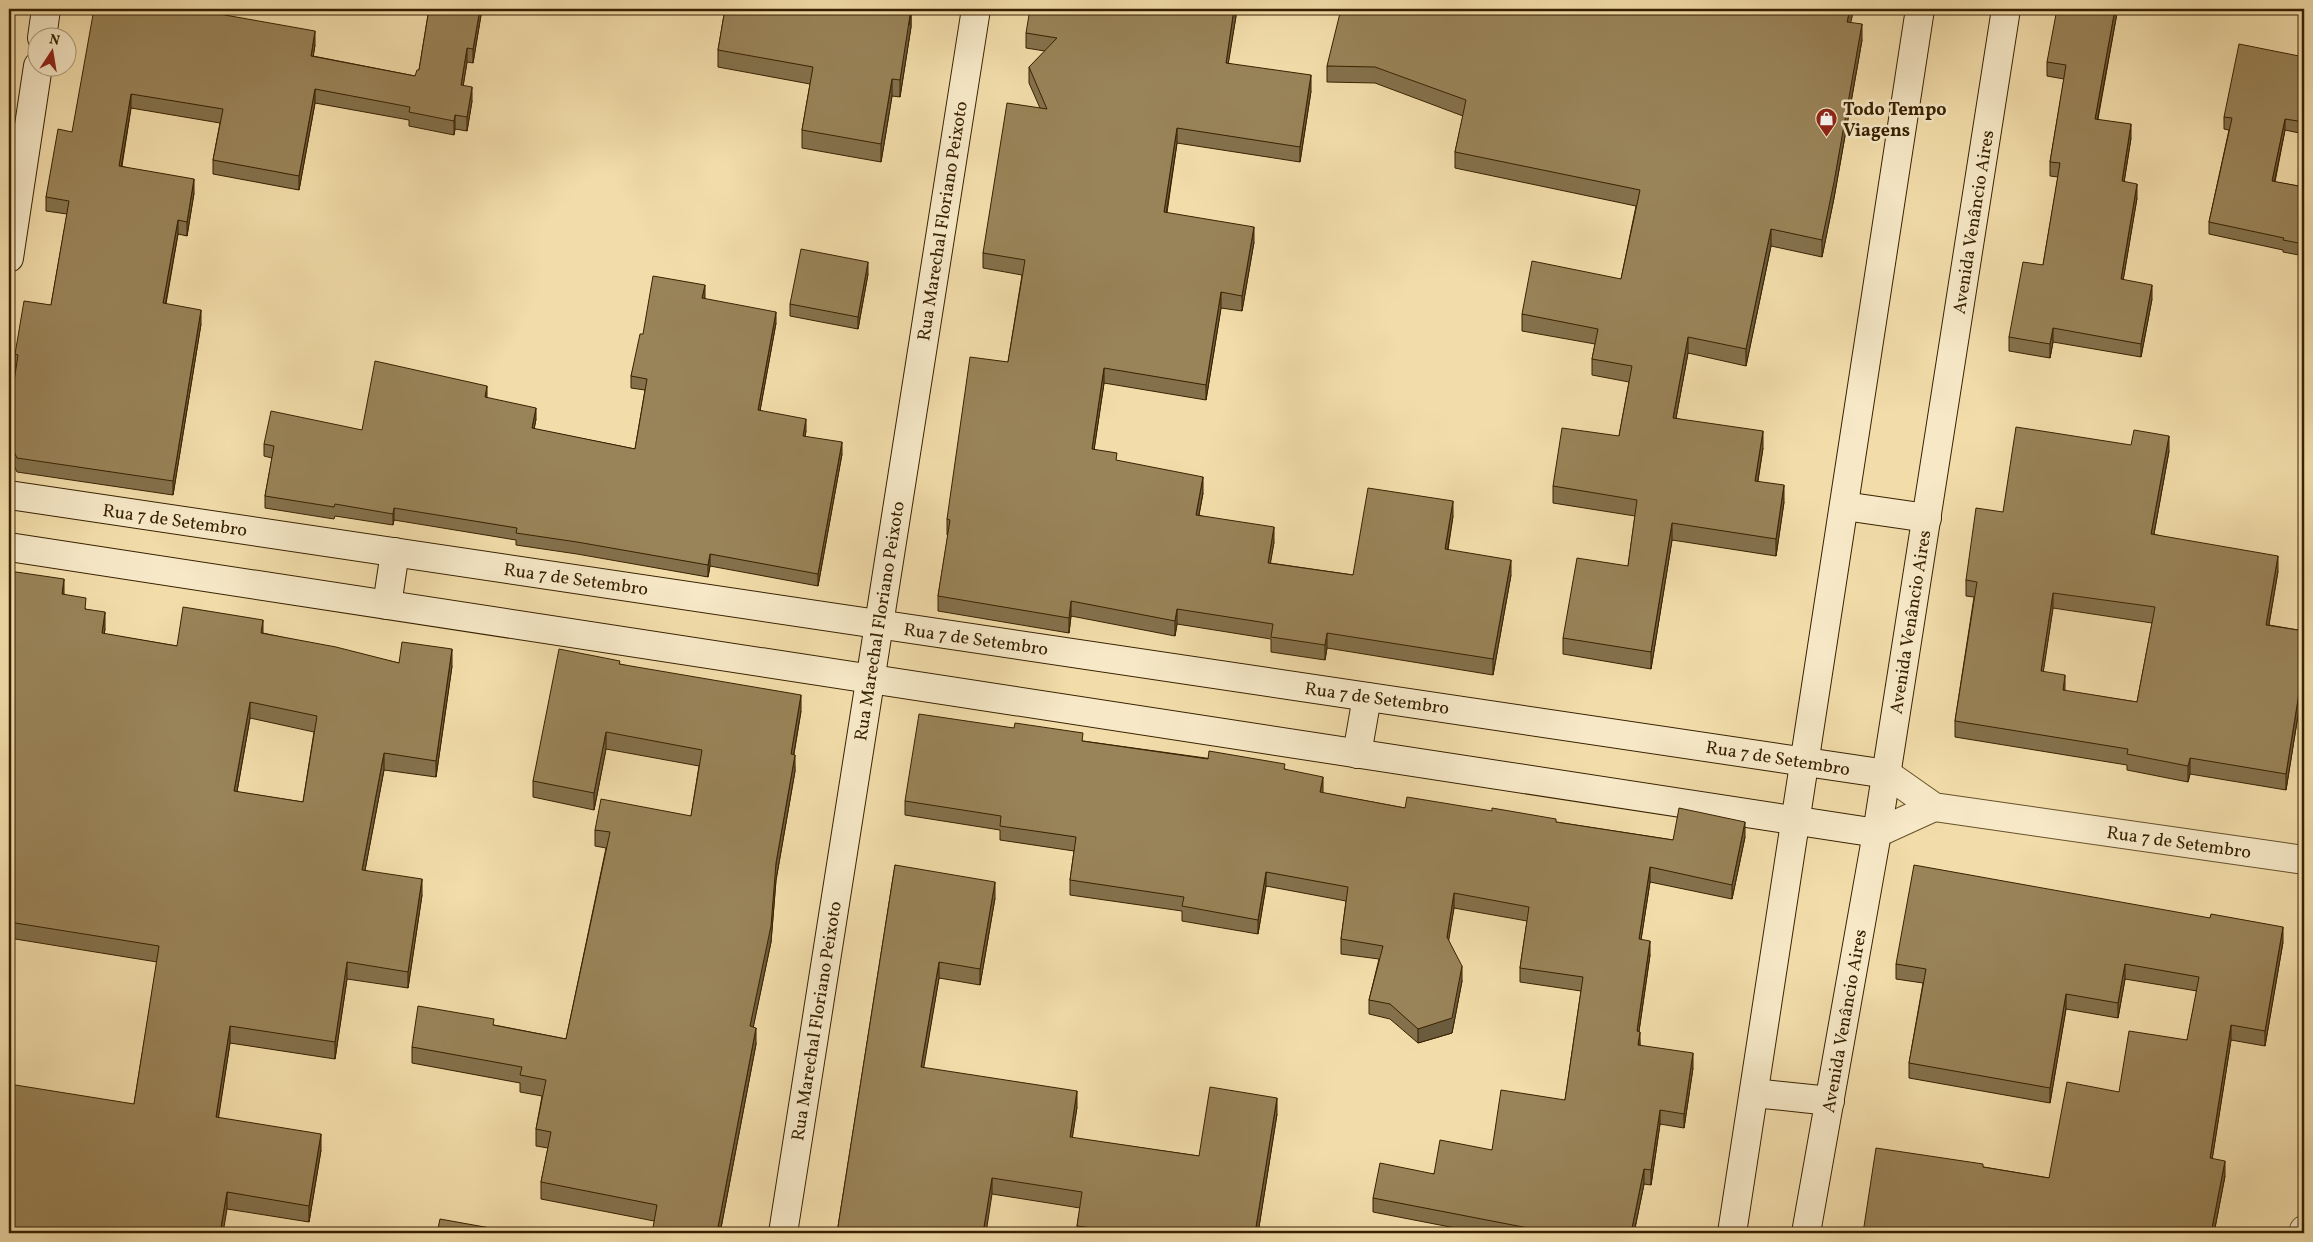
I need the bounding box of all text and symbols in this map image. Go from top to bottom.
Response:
north arrow [28,28,78,78]
text: N [47,30,61,51]
place label: Todo Tempo Viagens [1843,98,1947,144]
street label: Rua Marechal Floriano Peixoto [912,100,975,343]
shop icon: Todo Tempo Viagens [1815,107,1839,138]
street label: Avenida Venâncio Aires [1948,128,2001,316]
street label: Rua 7 de Setembro [101,499,249,544]
street label: Rua Marechal Floriano Peixoto [849,500,912,743]
street label: Avenida Venâncio Aires [1885,528,1938,716]
street label: Rua 7 de Setembro [502,558,650,603]
street label: Rua 7 de Setembro [902,618,1050,663]
street label: Rua 7 de Setembro [1303,677,1451,722]
street label: Rua 7 de Setembro [1704,736,1852,783]
street label: Rua 7 de Setembro [2105,821,2253,866]
street label: Rua Marechal Floriano Peixoto [786,900,849,1143]
street label: Avenida Venâncio Aires [1817,928,1874,1115]

